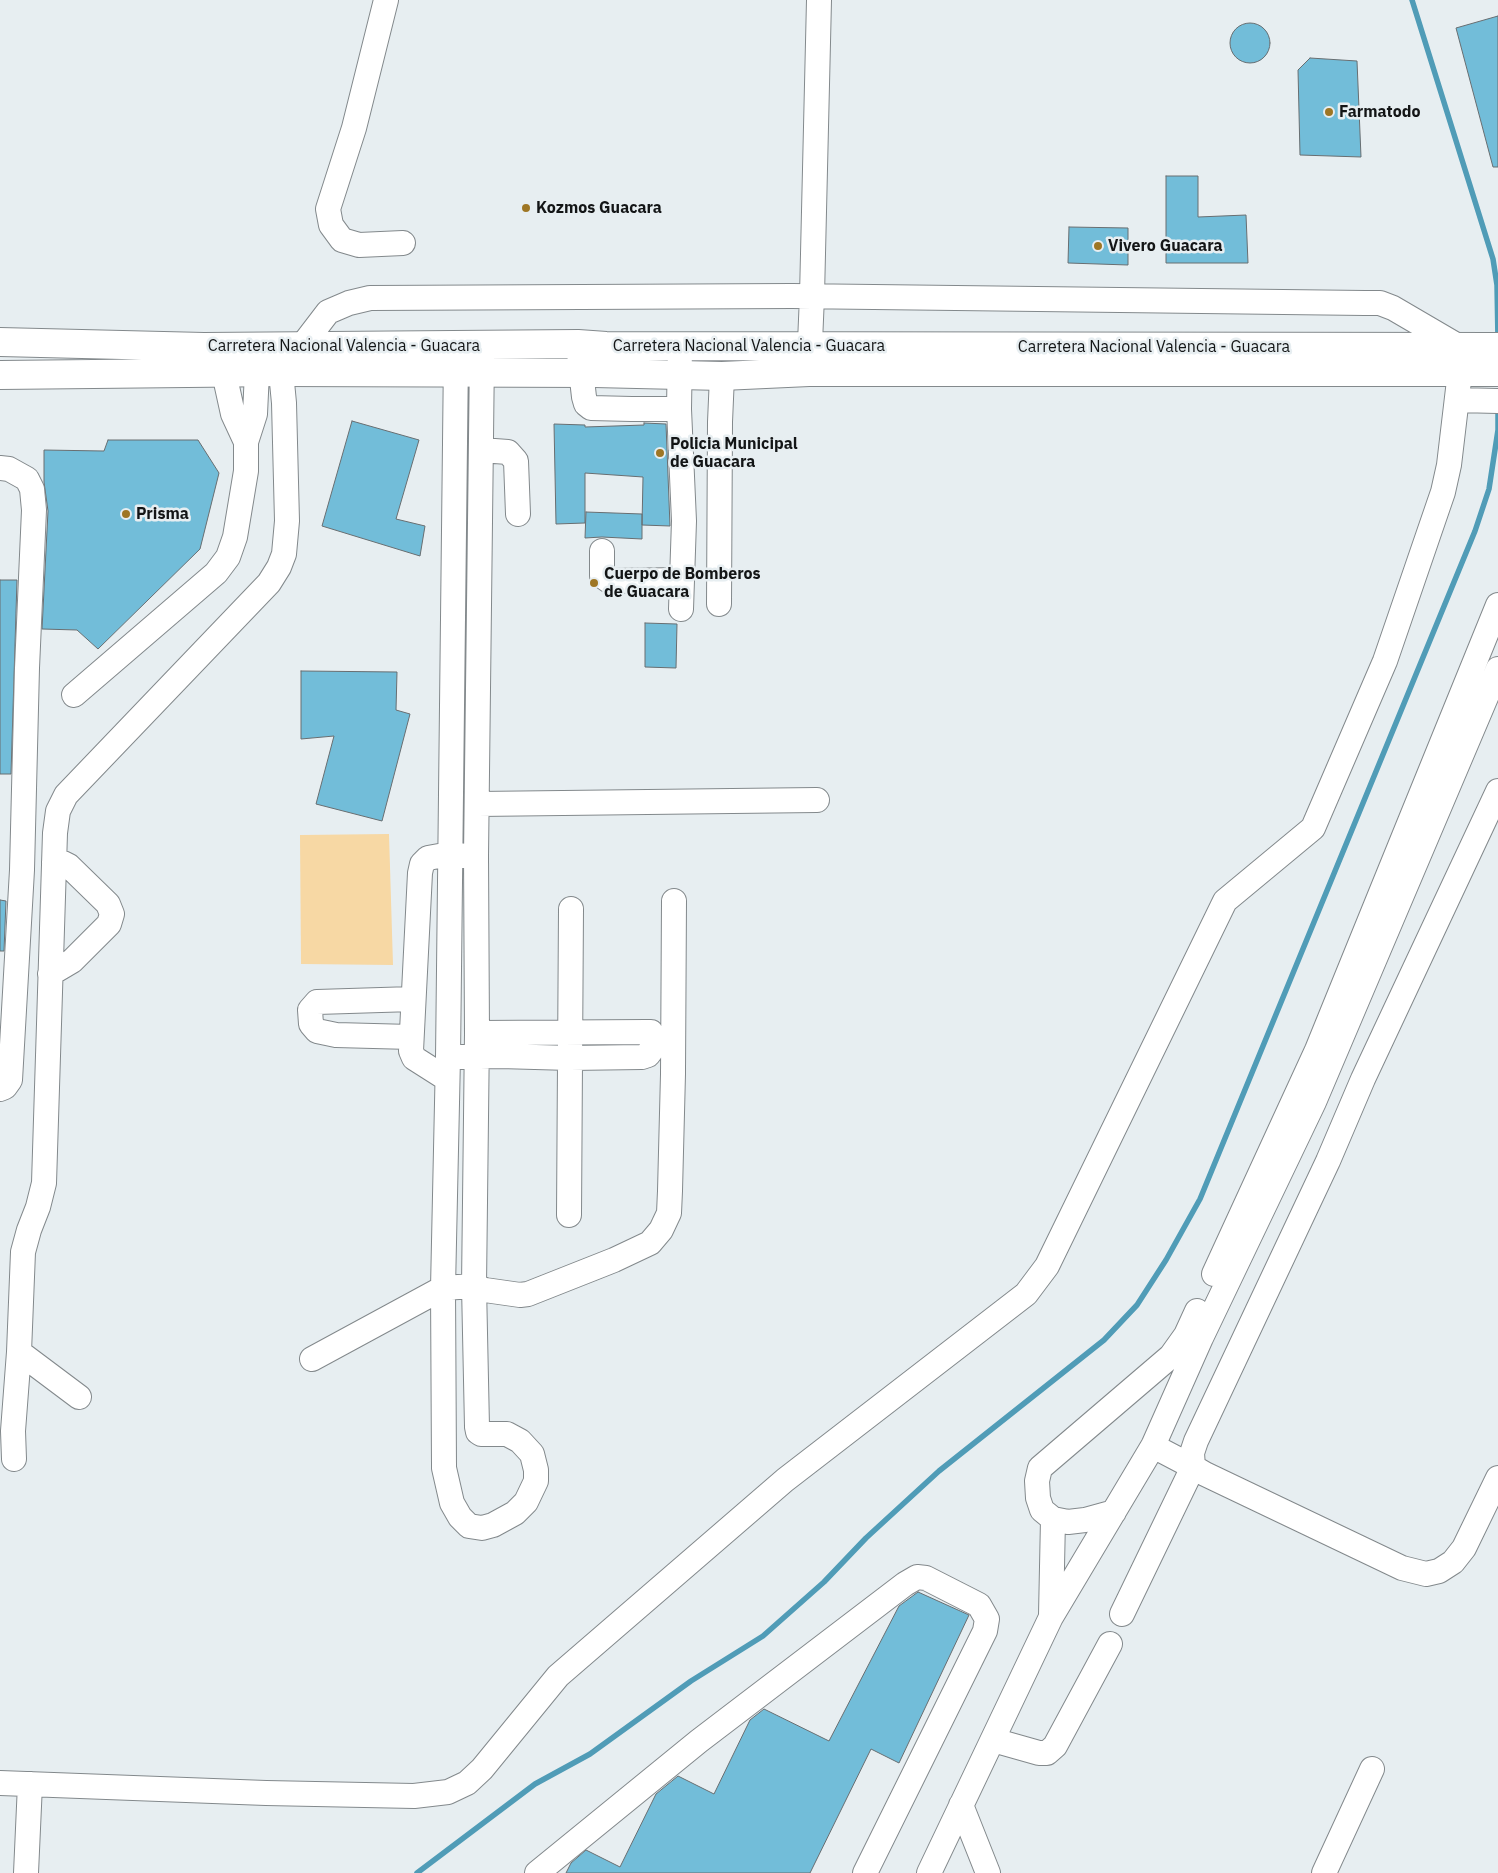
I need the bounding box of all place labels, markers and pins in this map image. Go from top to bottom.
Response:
place label: Farmatodo [1339,102,1420,122]
marker: Farmatodo [1323,106,1335,118]
place label: Kozmos Guacara [536,198,662,218]
marker: Kozmos Guacara [520,202,532,214]
place label: Vivero Guacara [1108,236,1222,256]
marker: Vivero Guacara [1092,240,1104,252]
place label: Policia Municipal de Guacara [670,434,798,472]
marker: Policia Municipal de Guacara [654,447,666,459]
place label: Prisma [136,504,189,524]
marker: Prisma [120,508,132,520]
place label: Cuerpo de Bomberos de Guacara [604,564,761,602]
marker: Cuerpo de Bomberos de Guacara [588,577,600,589]

